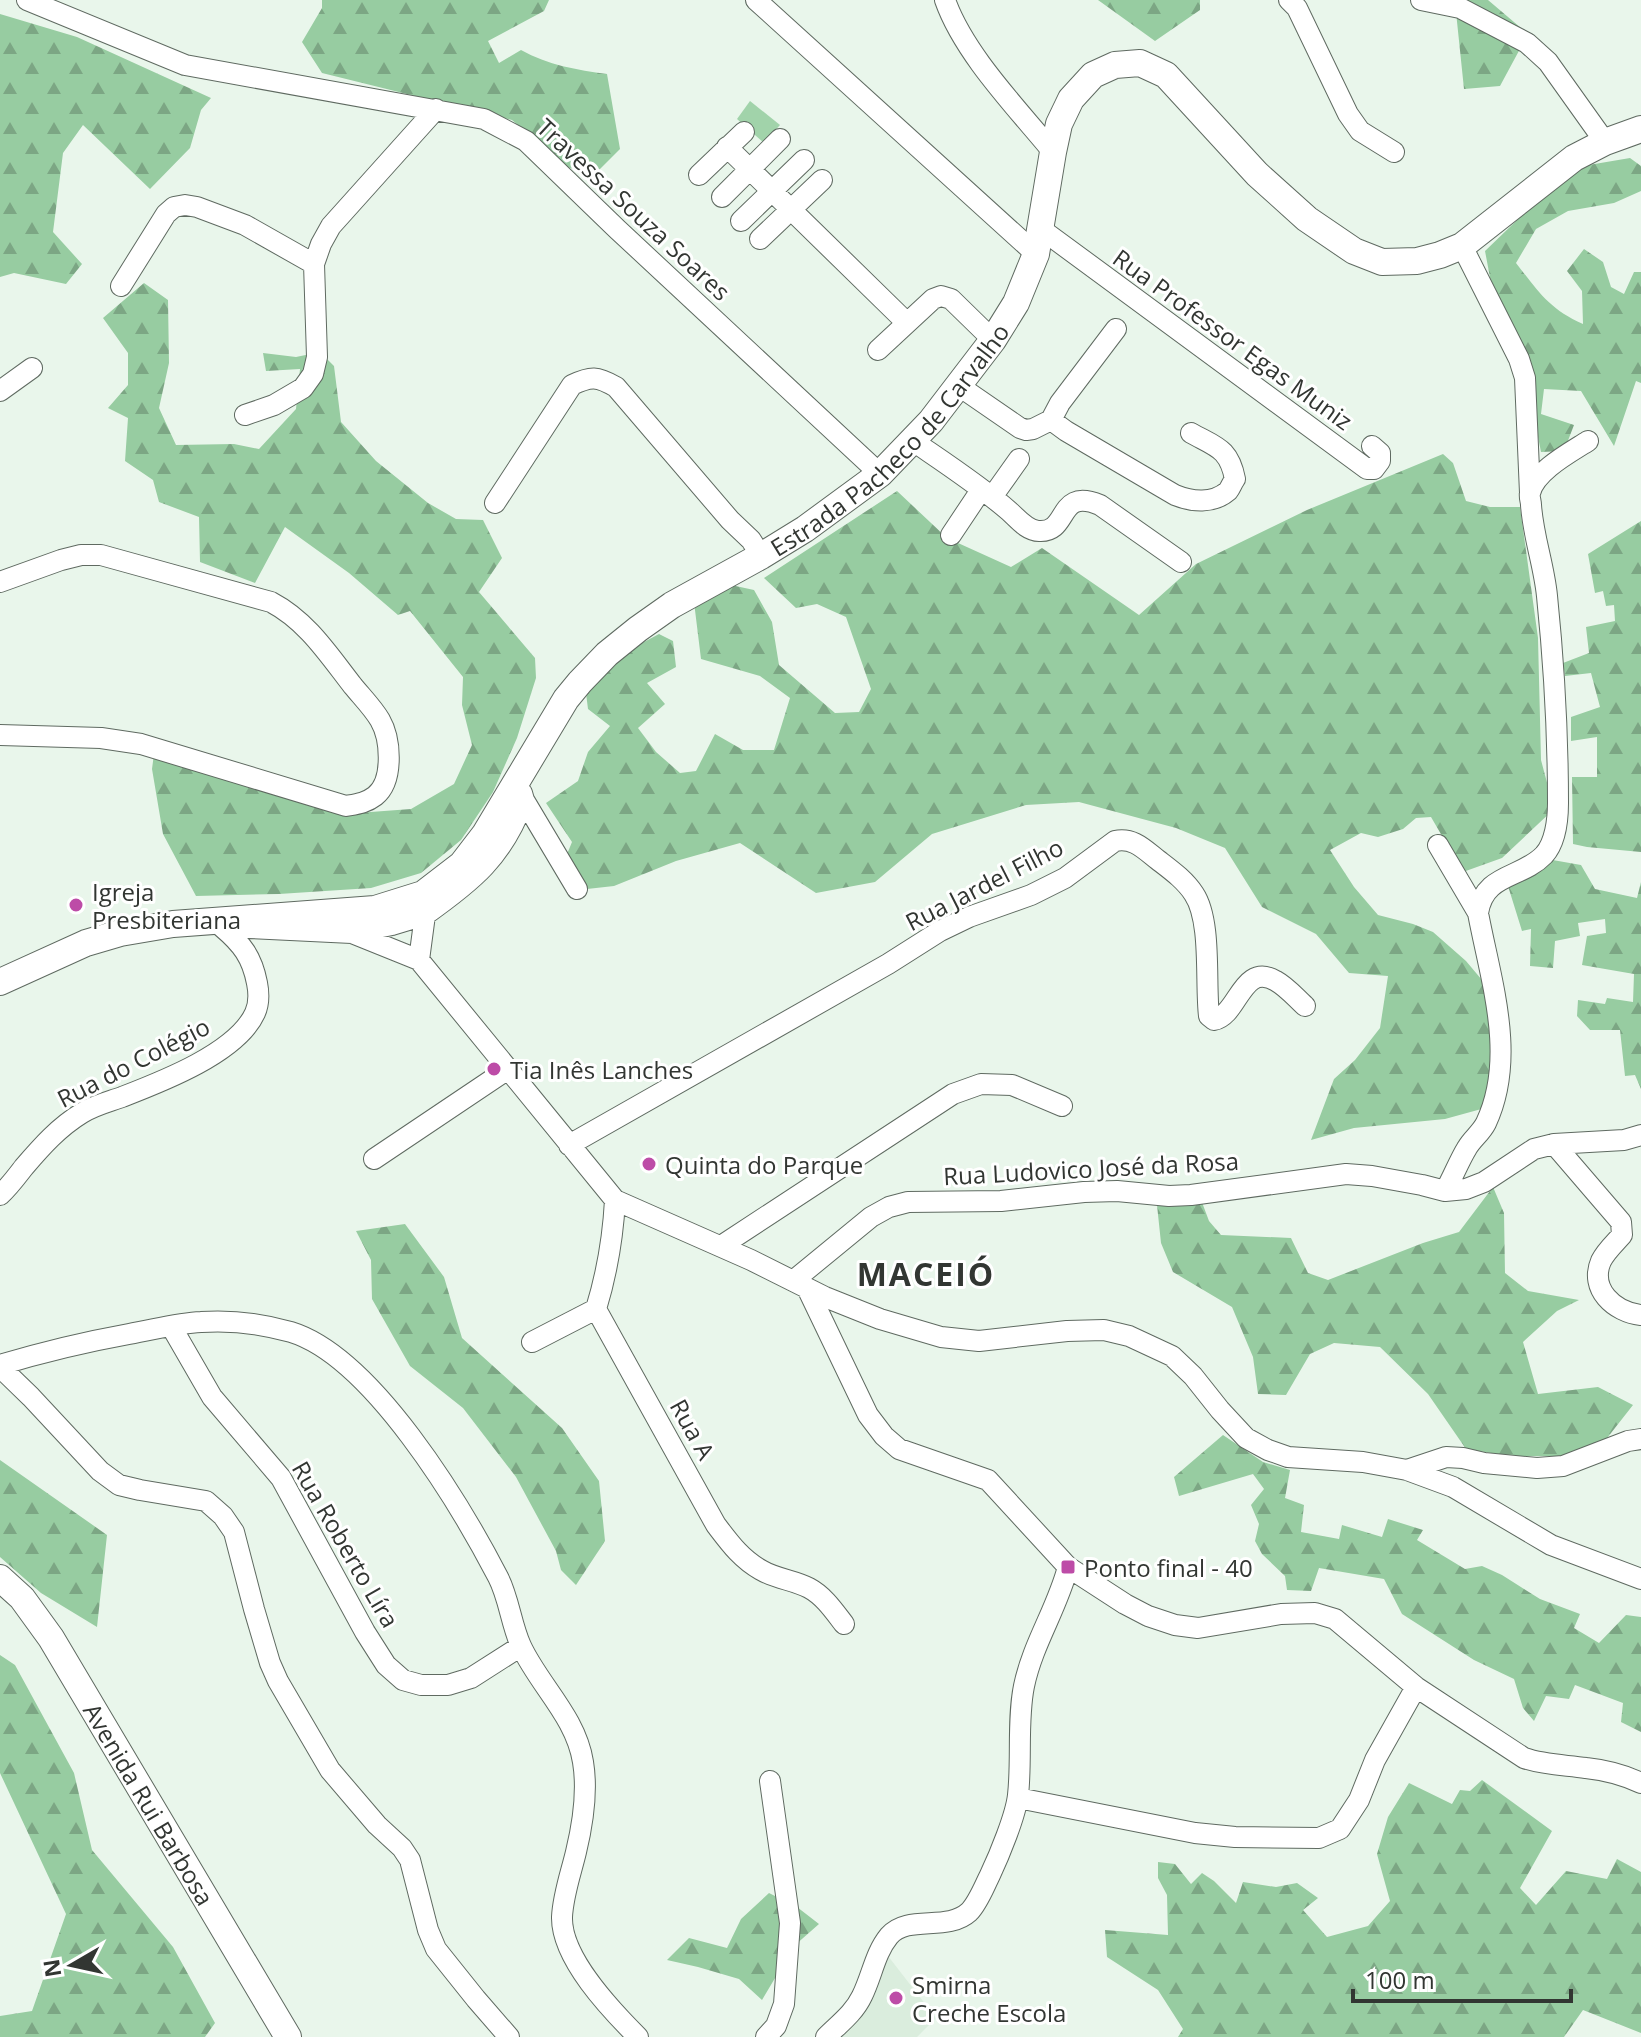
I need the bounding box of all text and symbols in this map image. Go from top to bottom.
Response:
street label: Travessa Souza Soares [530,111,738,307]
street label: Rua Professor Egas Muniz [1107,241,1359,437]
street label: Estrada Pacheco de Carvalho [764,317,1016,563]
street label: Rua Jardel Filho [900,830,1068,938]
place label: Igreja Presbiteriana [92,875,241,936]
marker: Igreja Presbiteriana [67,896,85,914]
street label: Rua do Colégio [51,1009,215,1115]
place label: Tia Inês Lanches [510,1053,693,1086]
marker: Tia Inês Lanches [485,1060,503,1078]
street label: Rua Ludovico José da Rosa [942,1144,1240,1192]
place label: Quinta do Parque [665,1148,863,1181]
marker: Quinta do Parque [640,1155,658,1173]
district label: MACEIÓ [857,1252,995,1295]
street label: Rua A [663,1393,723,1466]
street label: Rua Roberto Líra [285,1455,407,1633]
place label: Ponto final - 40 [1084,1551,1253,1584]
marker: Ponto final - 40 [1059,1558,1077,1576]
street label: Avenida Rui Barbosa [77,1696,222,1911]
north arrow [32,1925,112,2005]
scale bar [1353,1953,1571,2003]
text: N [35,1957,67,1979]
text: 100 m [1365,1963,1435,1996]
place label: Smirna Creche Escola [912,1968,1066,2029]
marker: Smirna Creche Escola [887,1989,905,2007]

